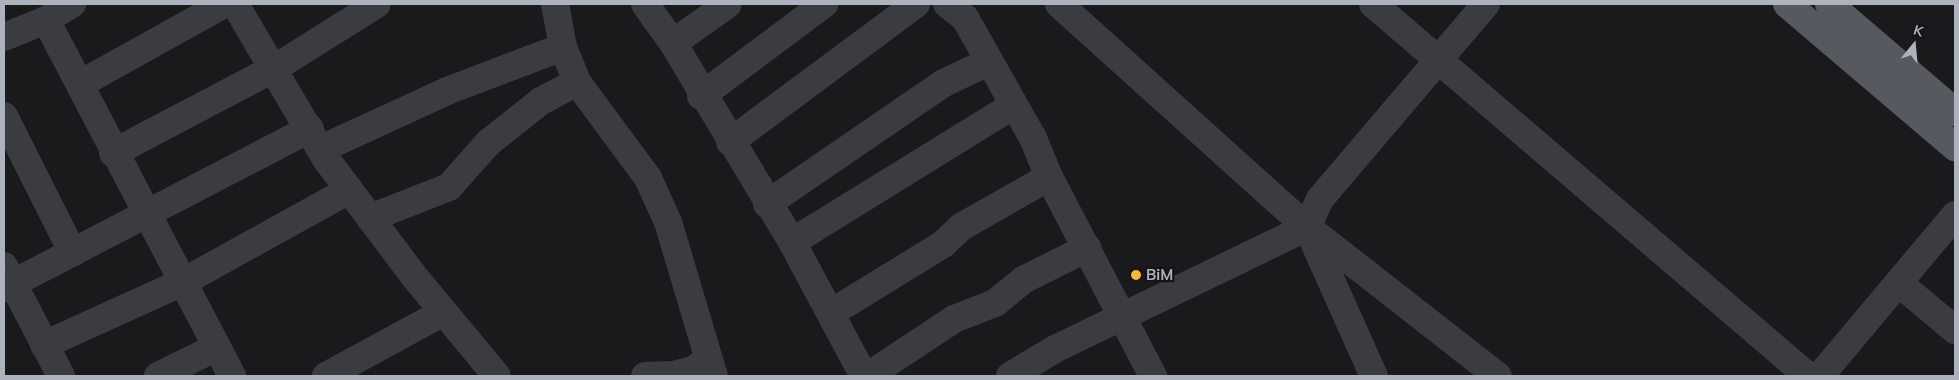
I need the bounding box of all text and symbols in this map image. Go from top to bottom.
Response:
north arrow [1889,20,1939,70]
text: K [1911,21,1925,41]
place label: BiM [1146,266,1173,284]
marker: BiM [1130,269,1142,281]

